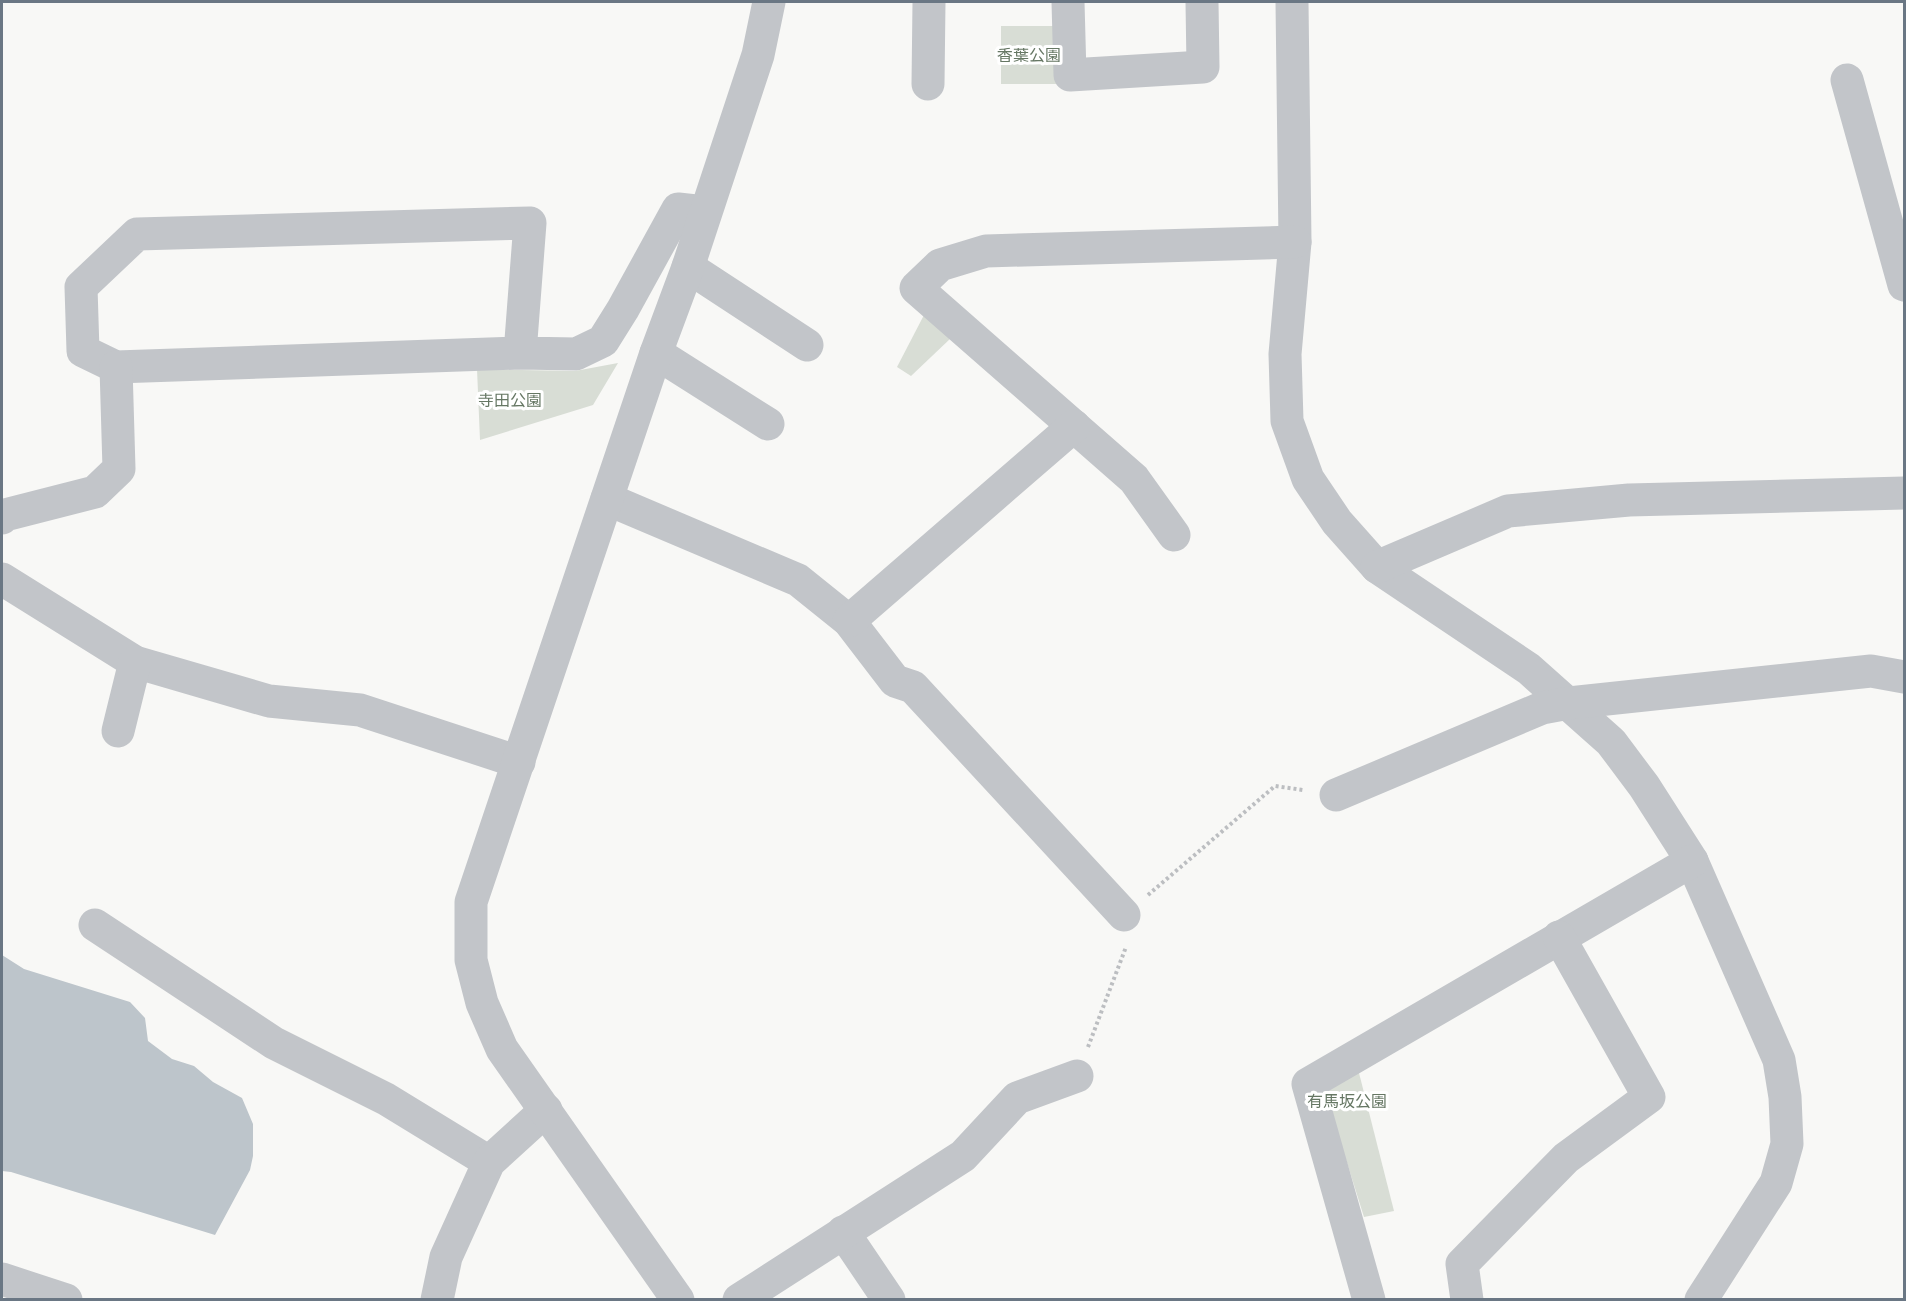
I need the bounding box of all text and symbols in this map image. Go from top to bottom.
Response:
park label: 香葉公園 [997,45,1061,65]
park label: 寺田公園 [478,390,542,410]
park label: 有馬坂公園 [1307,1091,1387,1111]

